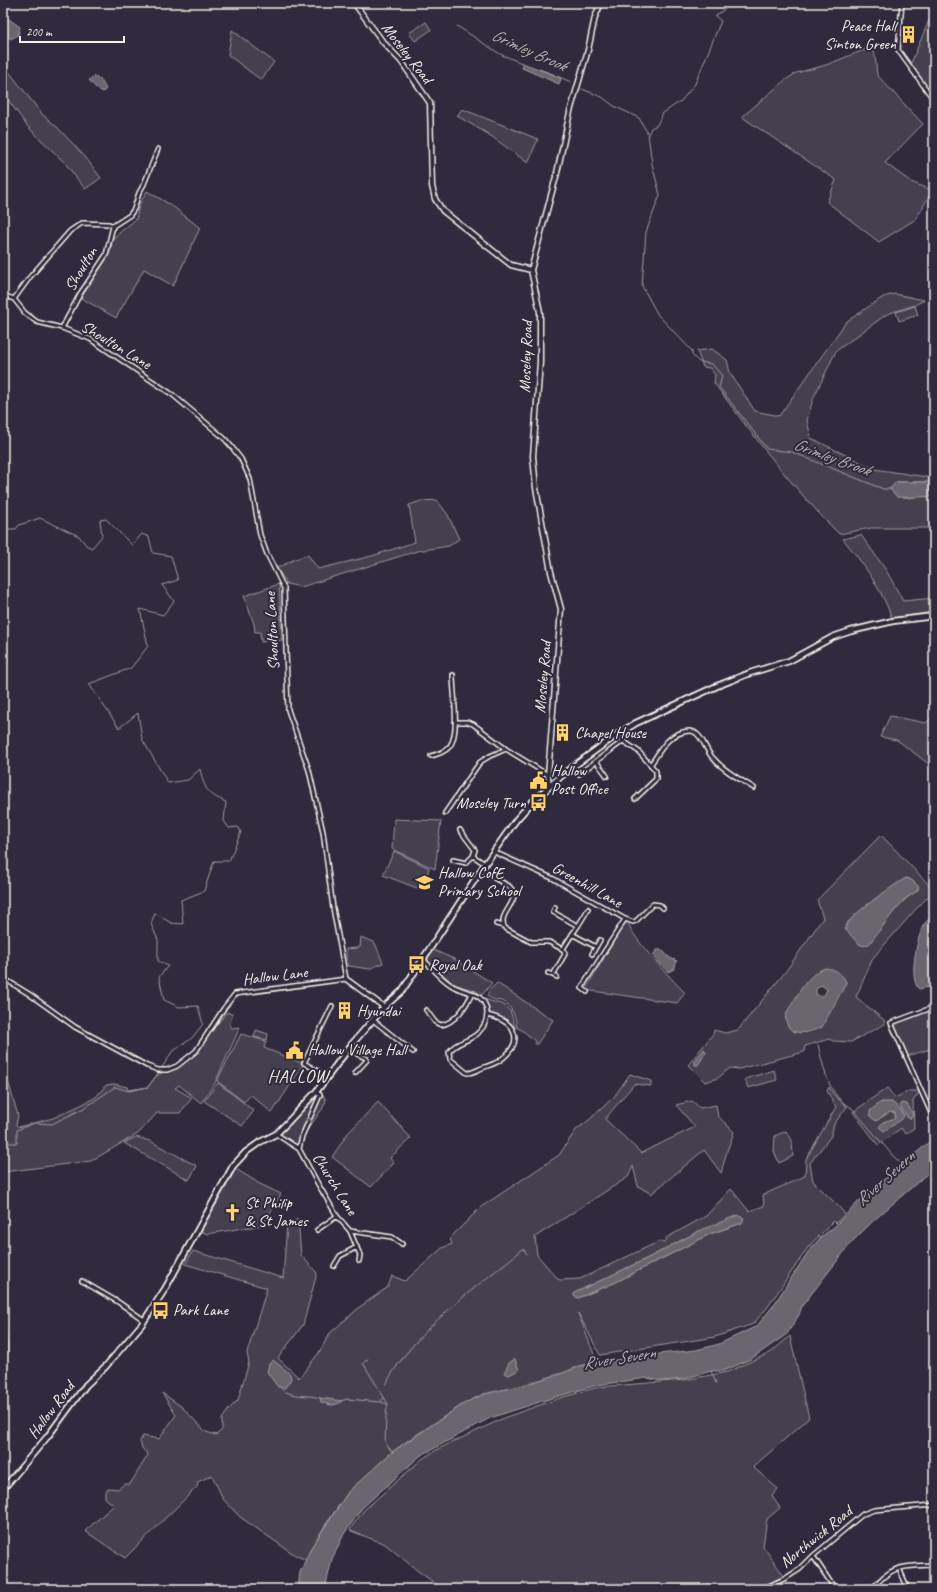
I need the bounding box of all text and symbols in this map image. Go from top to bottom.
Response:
place label: Peace Hall Sinton Green [825,16,899,54]
scale bar [20,18,124,44]
street label: Moseley Road [377,19,439,90]
text: 200 m [26,24,53,40]
water label: Grimley Brook [488,24,573,77]
building icon: Peace Hall Sinton Green [899,25,919,45]
street label: Shoulton [60,243,102,295]
street label: Shoulton Lane [77,316,156,375]
street label: Moseley Road [515,318,537,393]
water label: Grimley Brook [791,434,877,482]
street label: Shoulton Lane [260,590,284,670]
street label: Moseley Road [530,638,556,714]
building icon: Chapel House [552,723,572,743]
place label: Chapel House [575,723,648,743]
place label: Hallow Post Office [551,761,610,799]
public building icon: Hallow Post Office [528,770,548,790]
place label: Moseley Turn [456,793,527,813]
bus stop icon: Moseley Turn [529,793,549,813]
street label: Greenhill Lane [549,858,627,913]
place label: Hallow CofE Primary School [438,863,524,901]
school or university icon: Hallow CofE Primary School [415,872,435,892]
bus stop icon: Royal Oak [406,955,426,975]
place label: Royal Oak [429,955,483,975]
street label: Hallow Lane [242,962,310,990]
building icon: Hyundai [334,1001,354,1021]
place label: Hyundai [357,1001,402,1021]
public building icon: Hallow Village Hall [285,1040,305,1060]
place label: Hallow Village Hall [308,1040,409,1060]
district label: HALLOW [267,1065,331,1087]
one-way arrow [305,1116,313,1123]
water label: River Severn [851,1145,920,1210]
street label: Church Lane [308,1149,363,1220]
place label: St Philip & St James [245,1193,309,1231]
church icon: St Philip & St James [222,1202,242,1222]
bus stop icon: Park Lane [150,1300,170,1320]
place label: Park Lane [173,1300,230,1320]
water label: River Severn [582,1342,658,1374]
street label: Hallow Road [23,1375,81,1443]
street label: Northwick Road [776,1500,858,1572]

